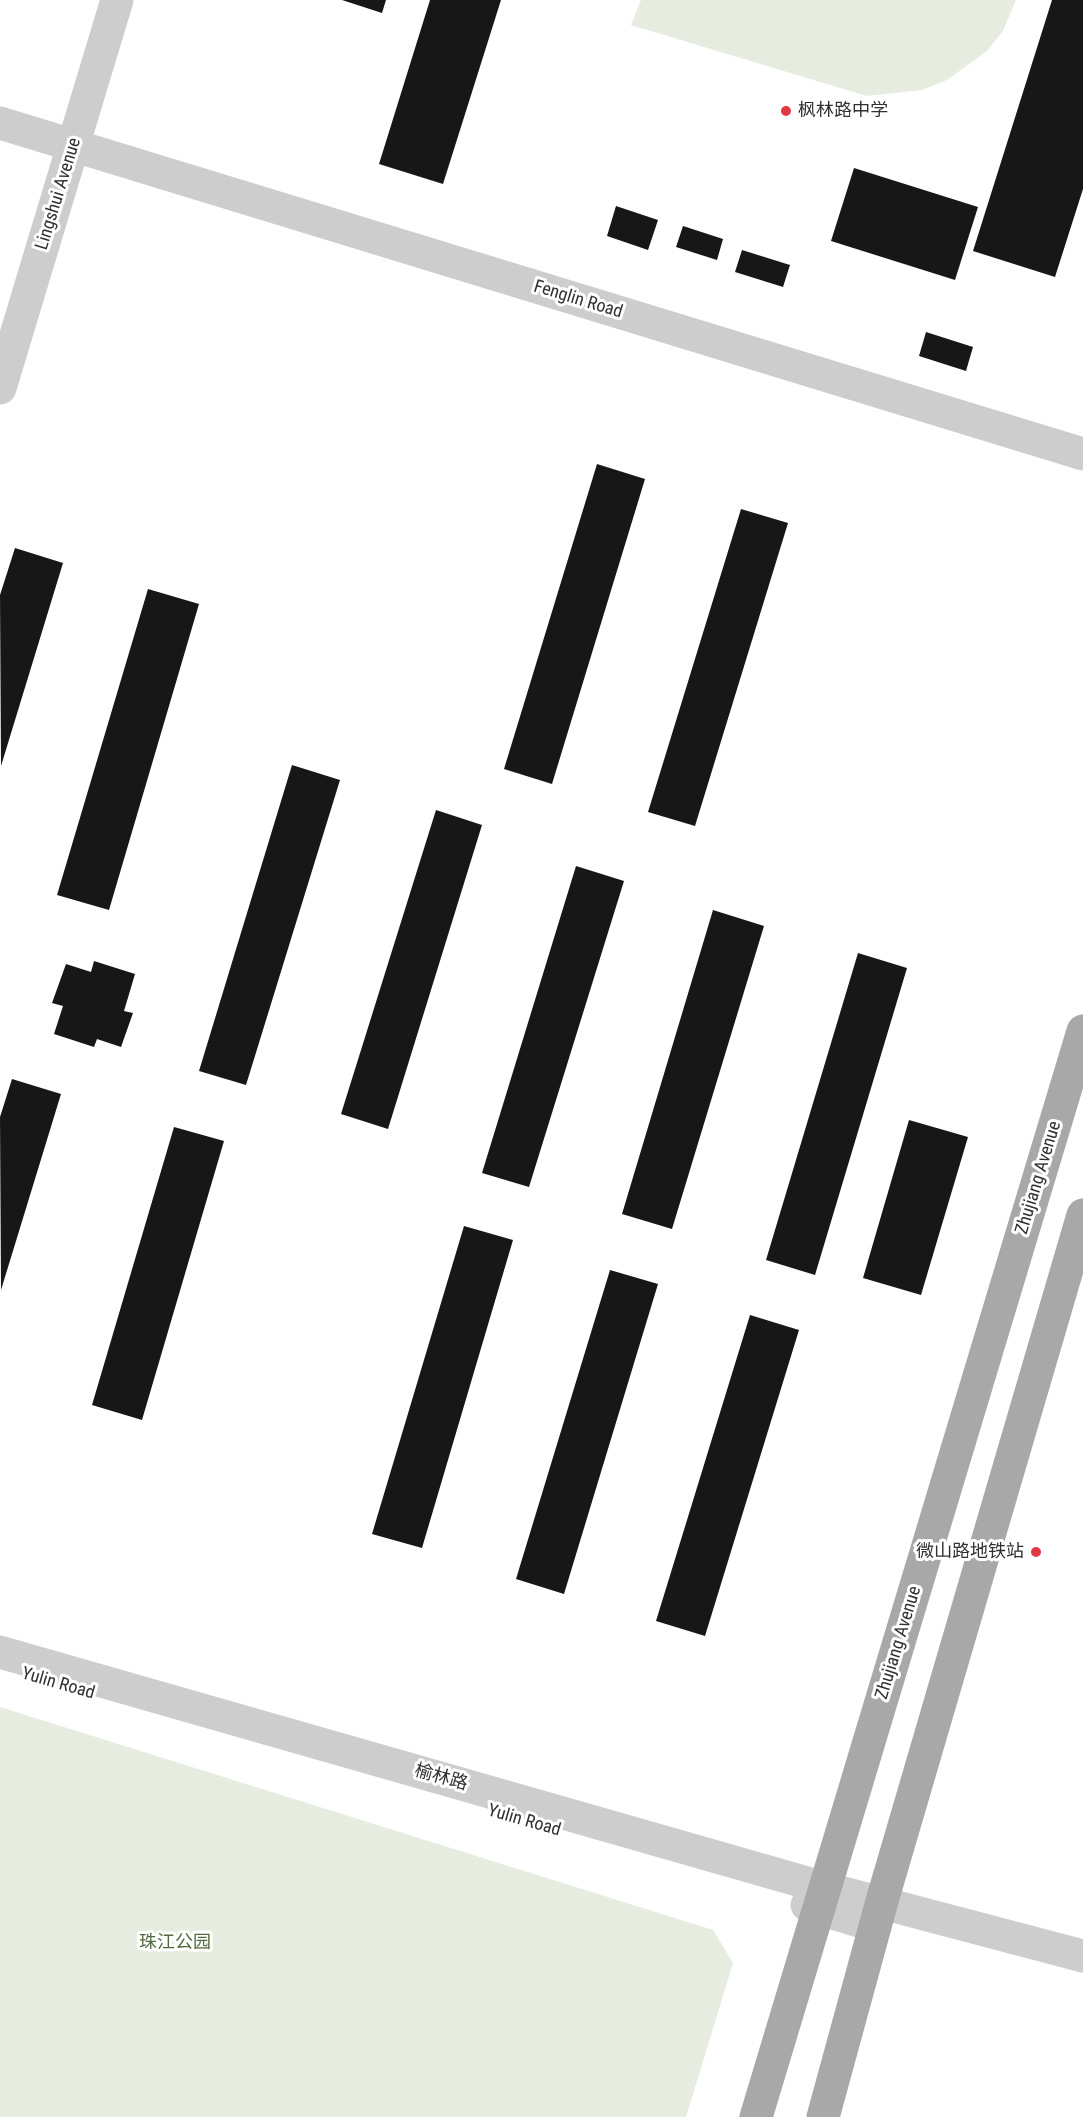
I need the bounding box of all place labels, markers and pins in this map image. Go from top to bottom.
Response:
place label: 枫林路中学 [798,100,888,122]
marker: 枫林路中学 [779,104,793,118]
place label: 微山路地铁站 [916,1541,1024,1563]
marker: 微山路地铁站 [1029,1545,1043,1559]

